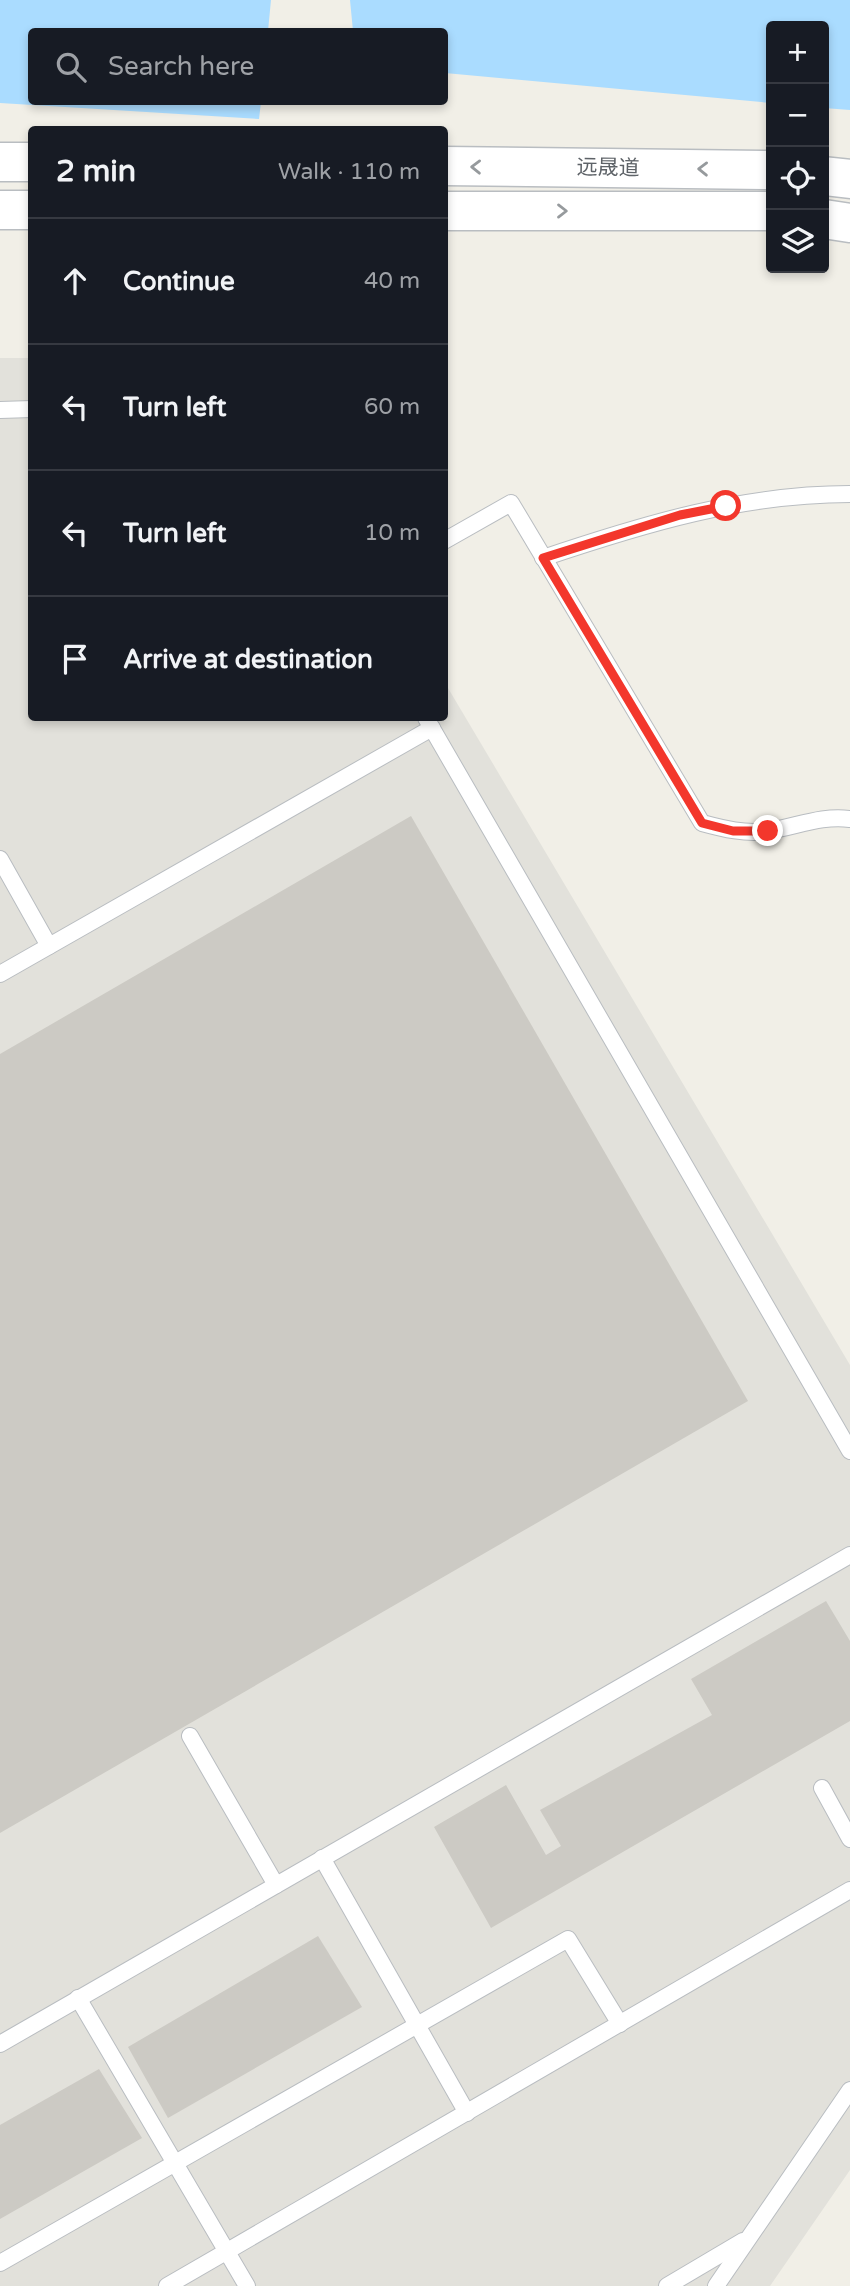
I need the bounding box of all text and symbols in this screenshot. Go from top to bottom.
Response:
map controls [766,21,829,273]
button: + [766,21,829,84]
search box [28,28,448,105]
icon: search [52,48,90,86]
text: Search here [108,51,254,82]
button: − [766,84,829,147]
button: locate [766,147,829,210]
text: 2 min [56,153,136,190]
street label: 远晟道 [576,155,640,181]
text: Walk · 110 m [278,158,420,186]
one-way arrow [470,159,480,175]
one-way arrow [697,161,708,177]
one-way arrow [557,203,567,219]
button: layers [766,210,829,273]
icon: ahead [56,262,94,300]
text: Continue [123,266,235,297]
text: 40 m [364,267,420,295]
icon: left [56,388,94,426]
text: Turn left [123,392,226,423]
text: 60 m [364,393,420,421]
route start [710,490,741,521]
icon: left [56,514,94,552]
text: Turn left [123,518,226,549]
text: 10 m [364,519,420,547]
icon: arrive [56,640,94,678]
text: Arrive at destination [123,644,373,675]
route end [752,815,783,846]

